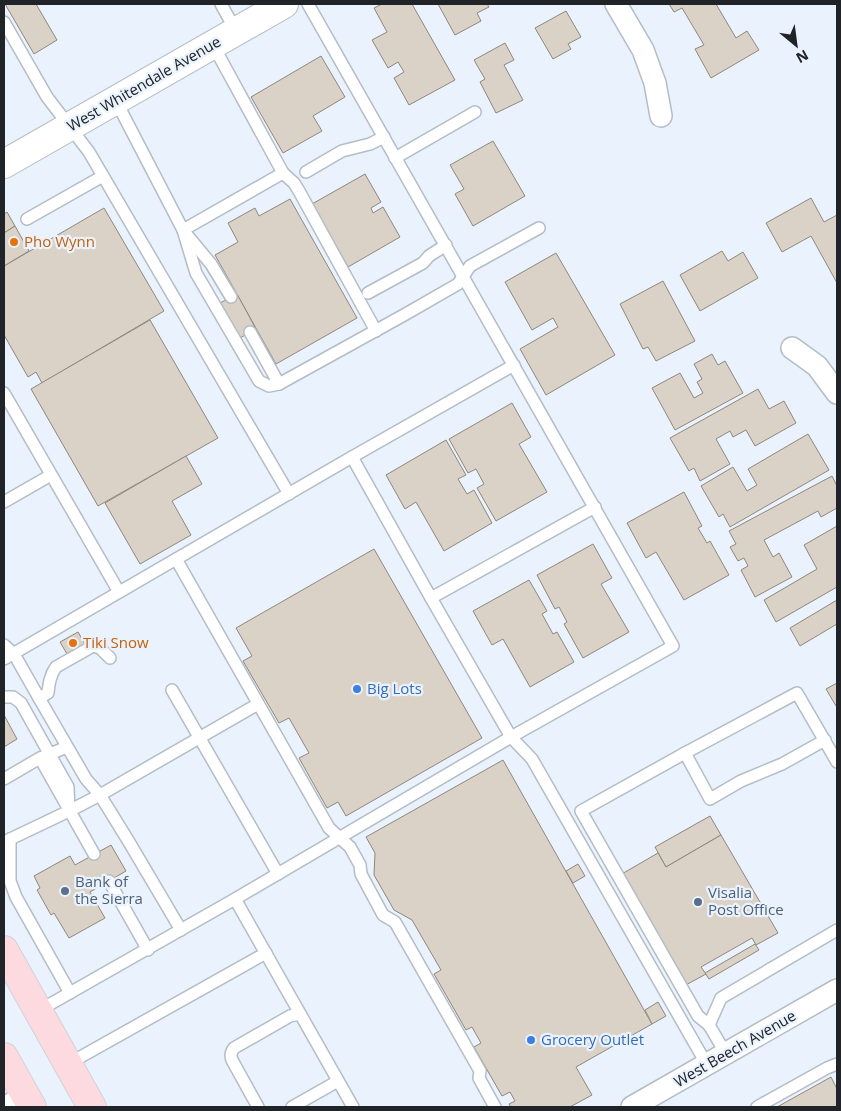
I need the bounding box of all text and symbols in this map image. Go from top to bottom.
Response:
north arrow [771,20,821,70]
street label: West Whitendale Avenue [63,31,224,135]
text: N [793,46,812,68]
place label: Pho Wynn [24,231,95,251]
marker: Pho Wynn [8,236,20,248]
place label: Tiki Snow [83,632,149,652]
marker: Tiki Snow [67,637,79,649]
place label: Big Lots [367,678,422,698]
marker: Big Lots [351,683,363,695]
place label: Bank of the Sierra [75,871,143,908]
place label: Visalia Post Office [708,882,784,919]
marker: Bank of the Sierra [59,885,71,897]
marker: Visalia Post Office [692,896,704,908]
street label: West Beech Avenue [670,1005,799,1091]
place label: Grocery Outlet [541,1029,644,1049]
marker: Grocery Outlet [525,1034,537,1046]

